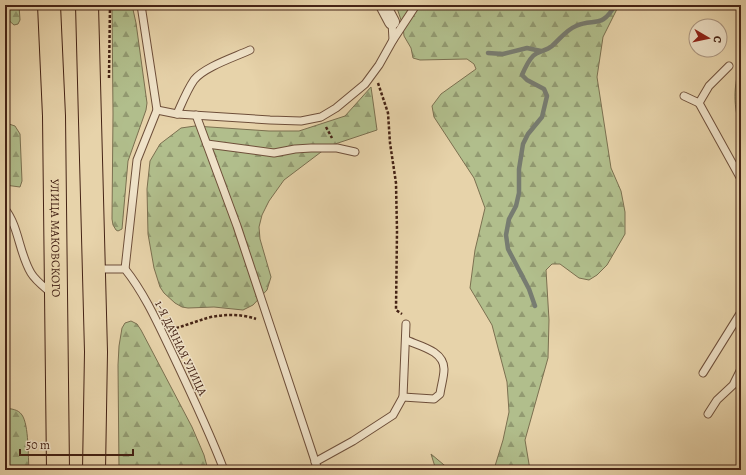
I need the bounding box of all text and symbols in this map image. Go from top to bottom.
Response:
north arrow [688,18,728,58]
text: С [709,35,725,44]
street label: УЛИЦА МАКОВСКОГО [47,179,64,297]
street label: 1-Я ДАЧНАЯ УЛИЦА [151,298,211,399]
scale bar [20,431,133,457]
text: 50 m [26,437,50,453]

